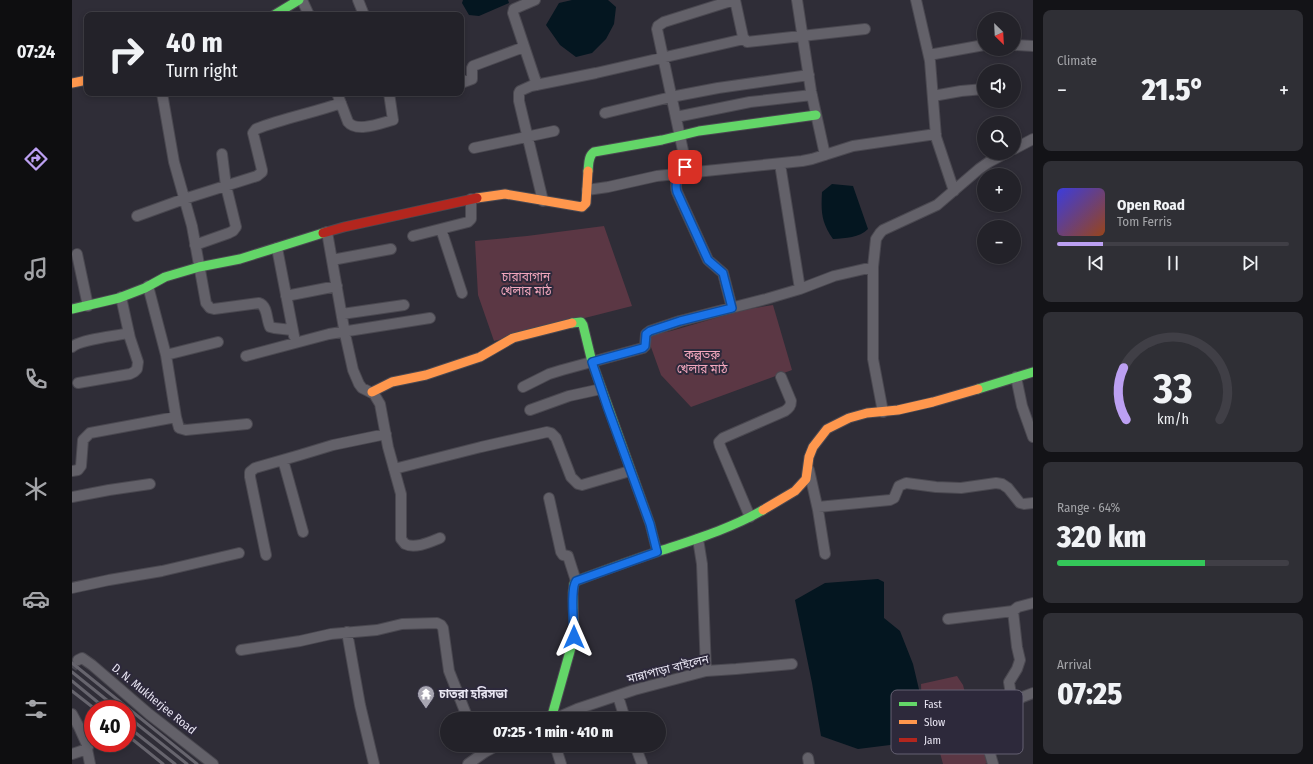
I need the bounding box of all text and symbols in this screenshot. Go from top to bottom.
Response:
north arrow [977,12,1021,56]
map controls [977,12,1021,264]
text: 40 m [166,26,223,59]
icon: right [100,28,152,80]
text: 07:24 [17,41,55,63]
text: Climate [1057,53,1097,68]
text: Turn right [166,60,238,82]
button: sound [977,64,1021,108]
text: 21.5° [1142,72,1204,108]
text: − [1057,77,1067,104]
text: + [1279,77,1289,104]
button: search [977,116,1021,160]
icon: directions [22,145,50,173]
pin [668,150,702,184]
icon: arrive [674,156,696,178]
button: + [977,168,1021,212]
text: Open Road [1117,196,1185,214]
text: Tom Ferris [1117,214,1172,229]
button: − [977,220,1021,264]
icon: previous [1085,252,1107,274]
icon: pause [1162,252,1184,274]
icon: next [1239,252,1261,274]
icon: music [22,255,50,283]
park label: চারাবাগান খেলার মাঠ [501,270,552,298]
park label: কল্পতরু খেলার মাঠ [677,348,728,376]
text: 33 [1152,364,1193,414]
icon: phone [22,365,50,393]
text: km/h [1157,411,1189,428]
icon: climate [22,475,50,503]
text: Range · 64% [1057,500,1120,515]
text: 320 km [1057,519,1146,555]
icon: car [22,585,50,613]
position arrow [553,616,595,658]
street label: মান্নাপাড়া বাইলেন [624,651,711,686]
text: Arrival [1057,657,1091,672]
street label: D. N. Mukherjee Road [109,661,199,737]
text: 07:25 [1057,676,1122,712]
temple icon: চাতরা হরিসভা [416,684,436,709]
place label: চাতরা হরিসভা [438,686,508,701]
legend [891,690,1023,754]
icon: filters [22,695,50,723]
text: Fast [924,698,942,711]
speed limit sign: 40 [84,700,136,752]
text: Slow [924,716,945,729]
text: 07:25 · 1 min · 410 m [493,723,613,741]
text: Jam [924,734,941,747]

